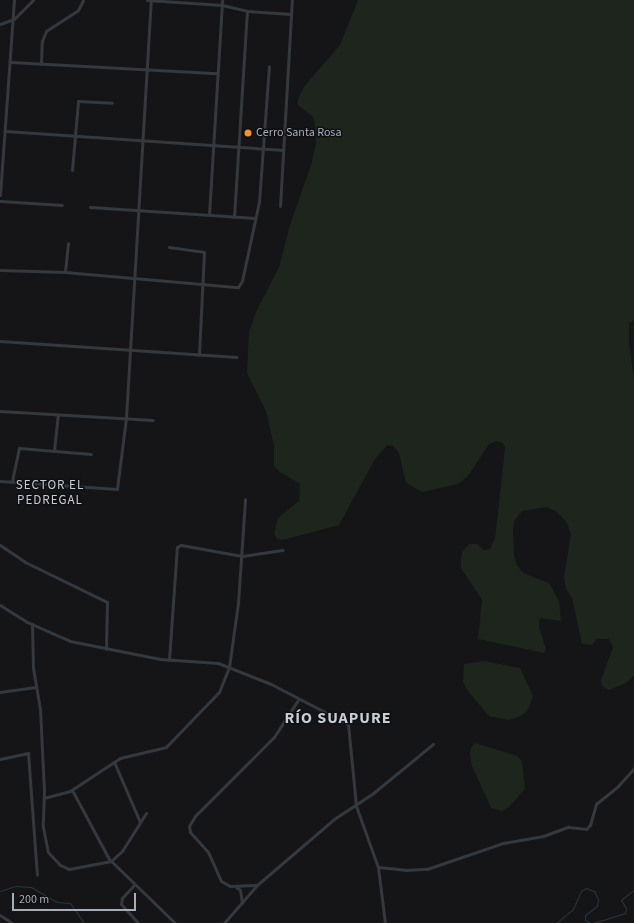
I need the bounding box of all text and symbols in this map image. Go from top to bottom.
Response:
place label: Cerro Santa Rosa [256,126,341,140]
marker: Cerro Santa Rosa [243,128,253,138]
district label: SECTOR EL PEDREGAL [16,478,84,509]
district label: RÍO SUAPURE [284,708,392,728]
scale bar [14,885,138,911]
text: 200 m [19,891,49,908]

